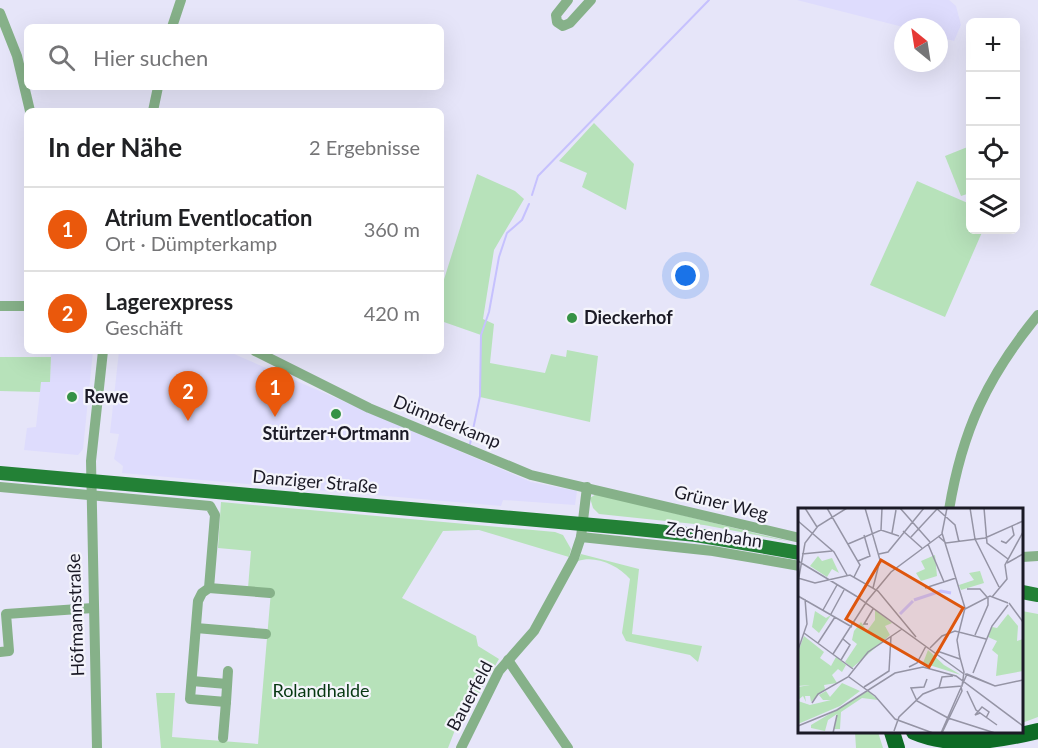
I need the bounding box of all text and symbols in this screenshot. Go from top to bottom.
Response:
north arrow [894,18,948,72]
map controls [966,18,1020,234]
button: + [966,18,1020,72]
search box [24,24,444,90]
icon: search [45,41,78,74]
text: Hier suchen [93,44,208,71]
button: − [966,72,1020,126]
button: locate [966,126,1020,180]
text: In der Nähe [48,131,182,163]
text: 2 Ergebnisse [309,135,420,159]
button: layers [966,180,1020,234]
text: Atrium Eventlocation [105,204,312,231]
text: 1 [62,217,73,241]
text: 360 m [364,217,420,241]
text: Ort · Dümpterkamp [105,231,277,255]
your location [671,261,700,290]
text: Lagerexpress [105,288,233,315]
text: 2 [62,301,73,325]
text: 420 m [364,301,420,325]
place label: Dieckerhof [584,306,673,328]
marker: Dieckerhof [565,311,579,325]
text: Geschäft [105,315,183,339]
pin: 1 [256,368,294,417]
pin: 2 [168,372,207,421]
place label: Rewe [84,385,129,407]
marker: Rewe [65,390,79,404]
street label: Dümpterkamp [390,390,504,453]
marker: Stürtzer+Ortmann [329,407,343,421]
place label: Stürtzer+Ortmann [263,422,409,444]
street label: Danziger Straße [252,465,379,497]
street label: Grüner Weg [672,480,771,524]
inset map [798,508,1023,733]
street label: Zechenbahn [664,516,764,552]
street label: Höfmannstraße [62,553,88,677]
street label: Bauerfeld [441,657,497,734]
park label: Rolandhalde [272,679,370,701]

